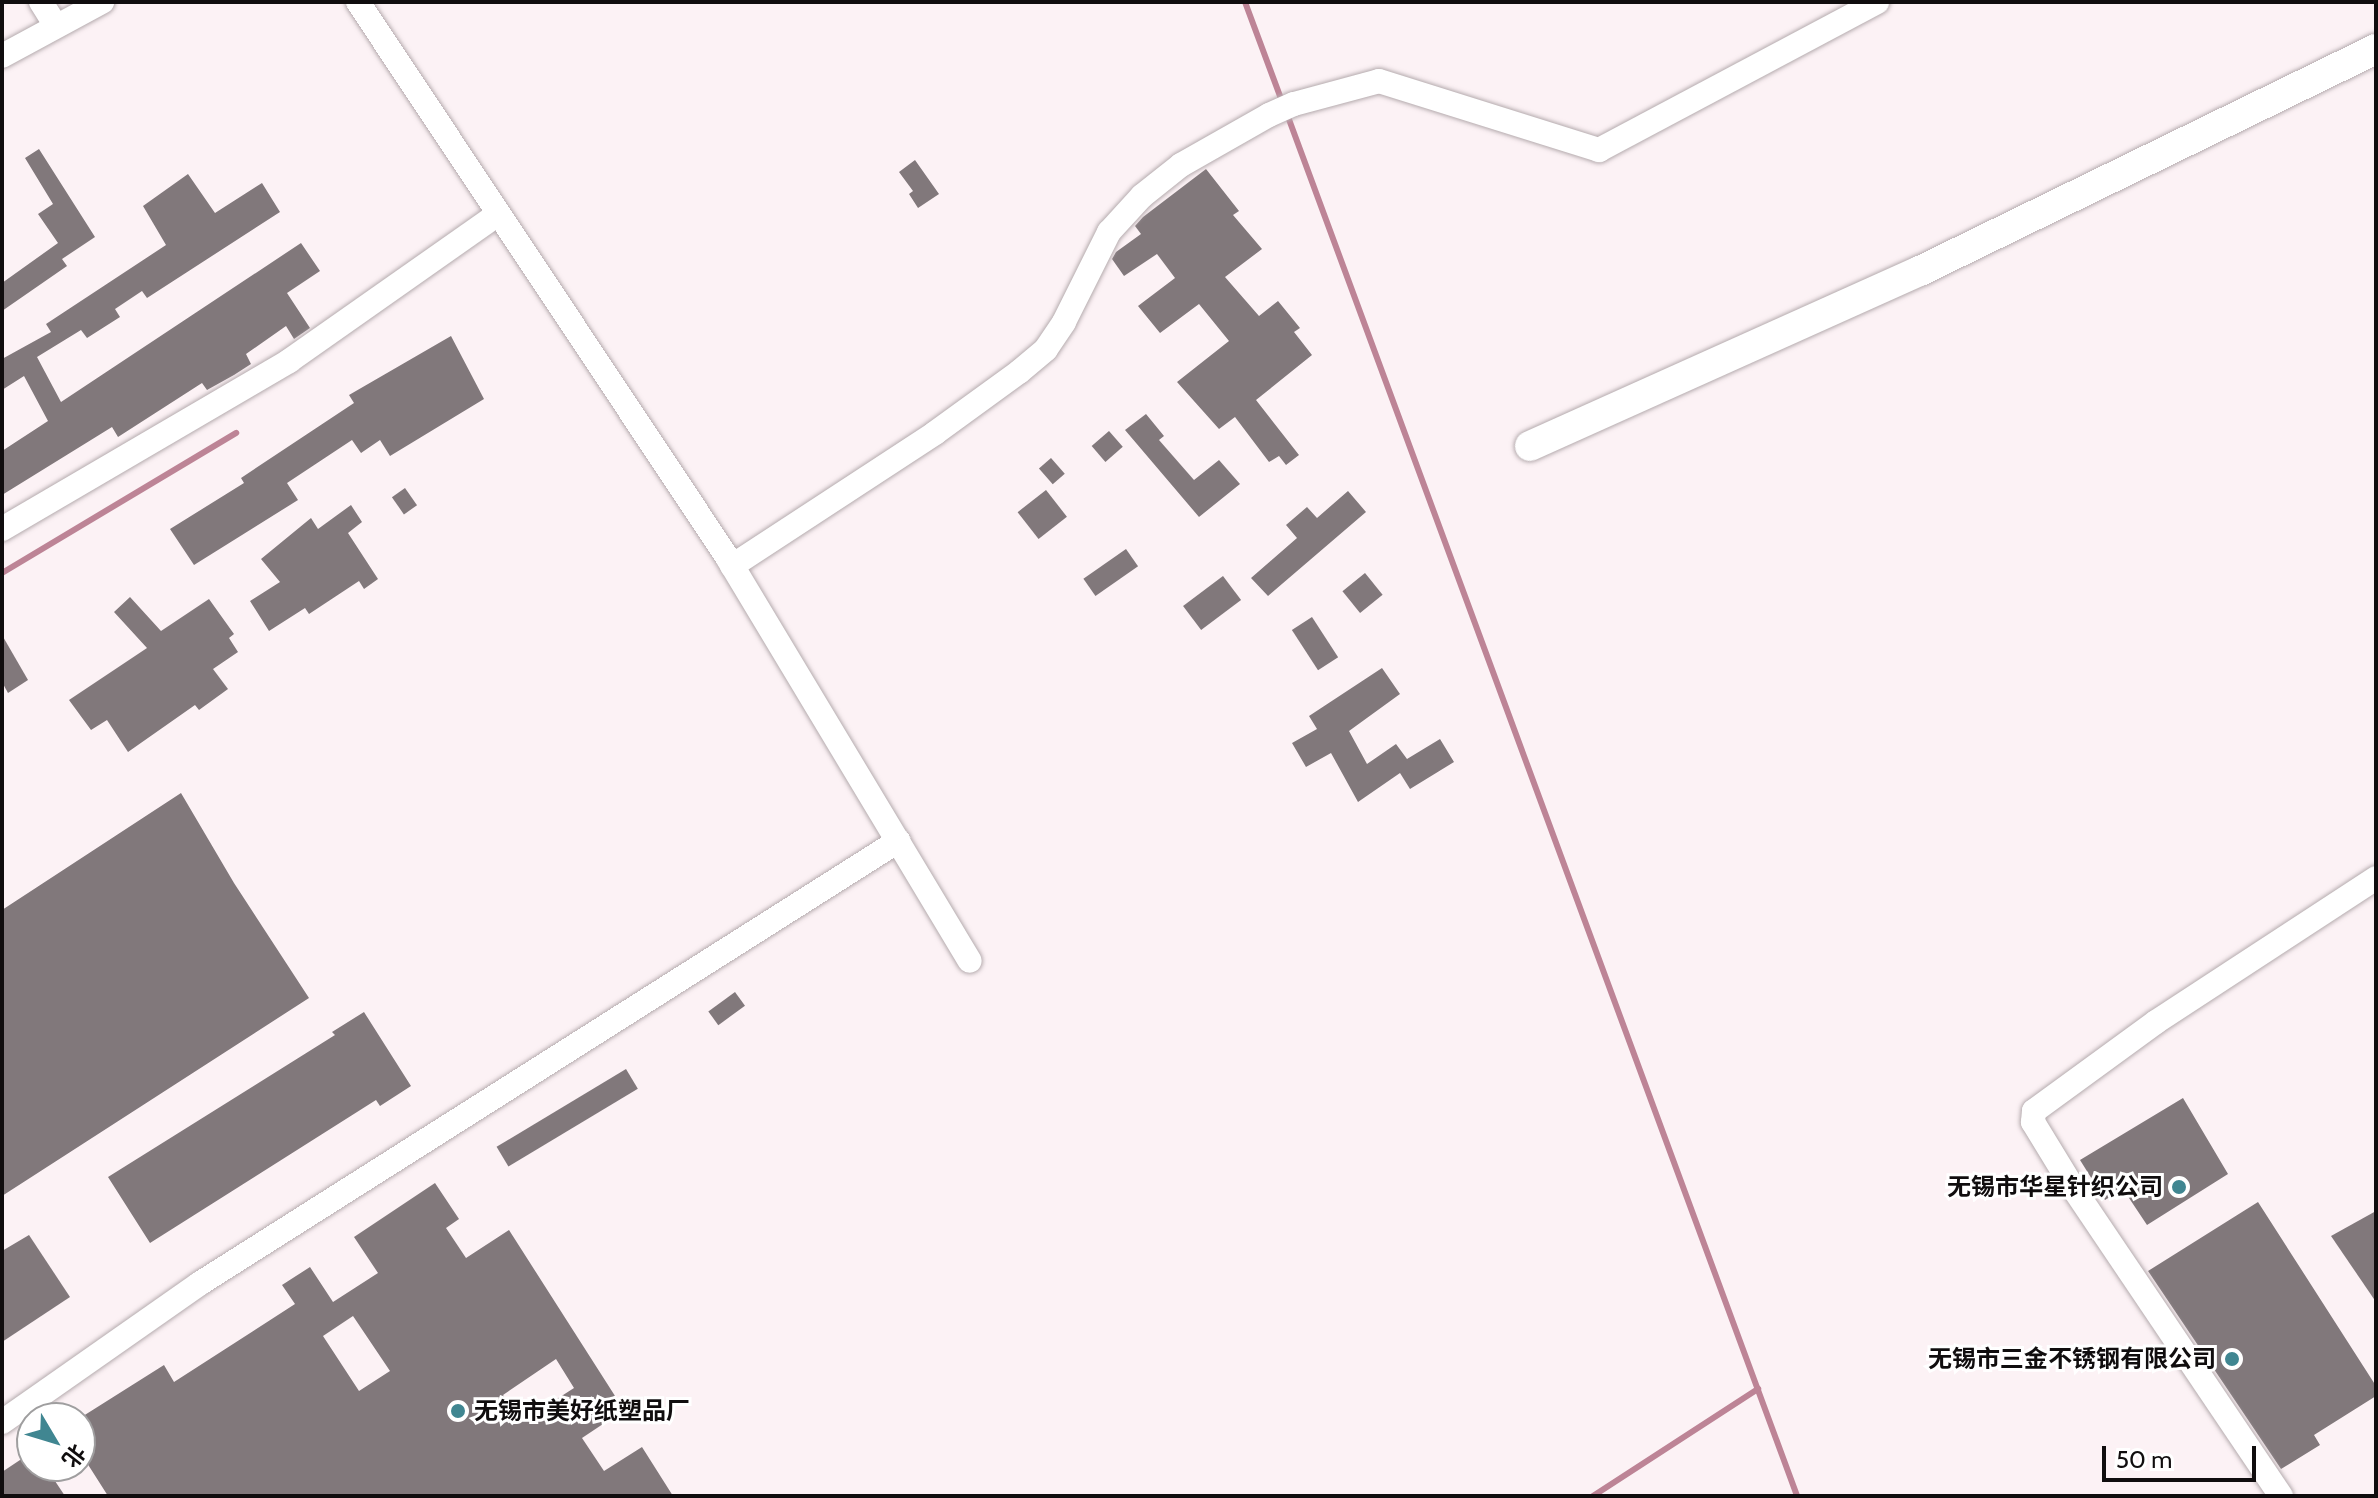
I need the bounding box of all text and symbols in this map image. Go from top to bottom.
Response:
place label: 无锡市华星针织公司 [1947,1173,2163,1201]
marker: 无锡市华星针织公司 [2170,1178,2188,1196]
place label: 无锡市三金不锈钢有限公司 [1928,1345,2216,1373]
marker: 无锡市三金不锈钢有限公司 [2223,1350,2241,1368]
place label: 无锡市美好纸塑品厂 [474,1397,690,1425]
north arrow [16,1402,96,1482]
marker: 无锡市美好纸塑品厂 [449,1402,467,1420]
scale bar [2106,1430,2260,1480]
text: 北 [56,1439,91,1473]
text: 50 m [2116,1445,2172,1474]

